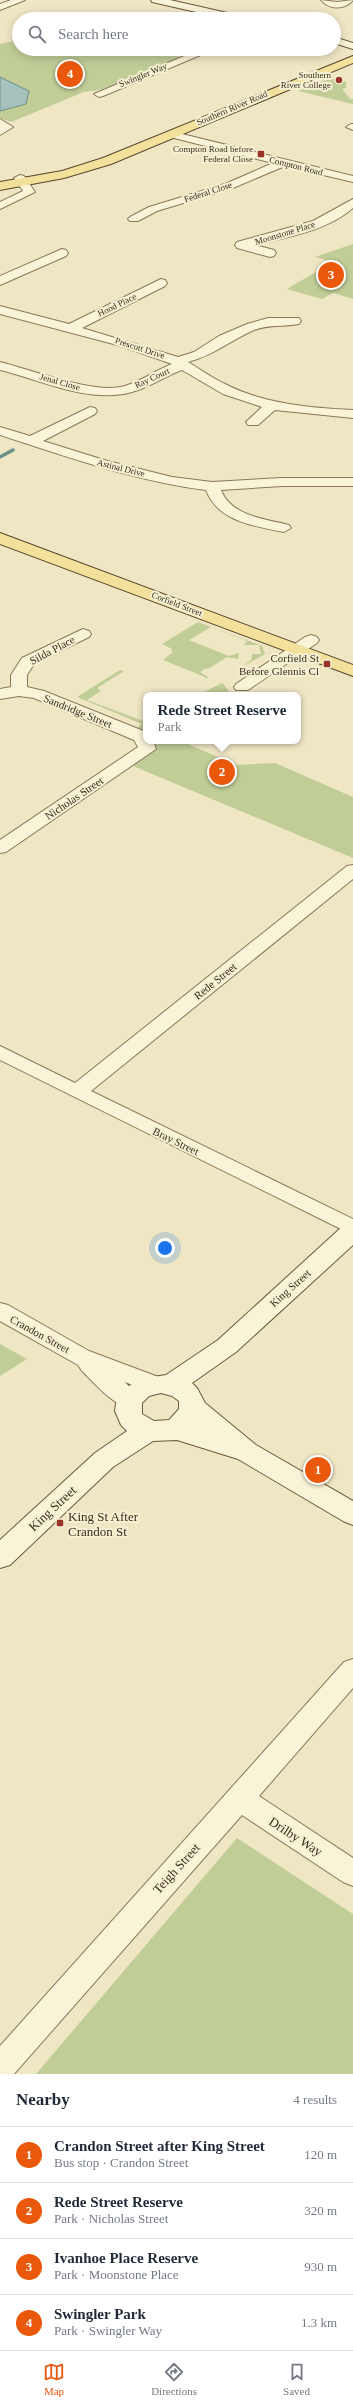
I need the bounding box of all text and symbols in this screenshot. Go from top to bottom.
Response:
search box [12,12,341,56]
icon: search [26,23,48,45]
text: Search here [58,26,128,42]
pin: 4 [57,59,83,89]
street label: Swingler Way [118,61,169,89]
place label: Southern River College [281,70,331,90]
marker: Southern River College [334,75,344,85]
street label: Southern River Road [195,88,269,127]
place label: Compton Road before Federal Close [173,144,253,164]
marker: Compton Road before Federal Close [256,149,266,159]
street label: Compton Road [268,155,324,178]
street label: Federal Close [183,180,233,204]
street label: Moonstone Place [254,219,316,247]
pin: 3 [318,260,344,290]
street label: Hood Place [96,291,138,319]
street label: Prescott Drive [114,335,166,361]
street label: Ray Court [133,365,171,390]
street label: Jenal Close [39,372,81,392]
street label: Astinal Drive [96,457,146,479]
street label: Corfield Street [150,590,204,618]
street label: Silda Place [27,633,77,667]
place label: Corfield St Before Glennis Cl [239,652,319,677]
marker: Corfield St Before Glennis Cl [322,659,332,669]
street label: Sandridge Street [42,692,114,730]
popup [143,692,301,744]
text: Rede Street Reserve [158,702,286,718]
text: Park [158,719,181,734]
pin: 2 [209,757,235,787]
street label: Nicholas Street [43,774,105,822]
street label: Rede Street [191,960,239,1002]
street label: Bray Street [151,1125,201,1157]
your location [155,1238,175,1258]
street label: King Street [267,1267,313,1309]
street label: Crandon Street [8,1313,72,1355]
pin: 1 [305,1455,331,1485]
street label: King Street [25,1482,80,1534]
place label: King St After Crandon St [68,1509,139,1539]
marker: King St After Crandon St [55,1518,65,1528]
street label: Drilby Way [266,1814,326,1859]
street label: Teigh Street [150,1840,203,1897]
text: Nearby [16,2090,70,2109]
text: 4 results [293,2092,337,2107]
text: Crandon Street after King Street [54,2138,265,2154]
text: 1 [26,2147,32,2162]
text: 120 m [304,2147,337,2162]
text: Bus stop · Crandon Street [54,2155,188,2170]
text: Rede Street Reserve [54,2194,183,2210]
text: 2 [26,2203,32,2218]
text: 320 m [304,2203,337,2218]
text: Park · Nicholas Street [54,2211,168,2226]
text: Ivanhoe Place Reserve [54,2250,198,2266]
text: 3 [26,2259,32,2274]
text: 930 m [304,2259,337,2274]
text: Park · Moonstone Place [54,2267,179,2282]
text: Swingler Park [54,2306,146,2322]
text: 4 [26,2315,32,2330]
text: 1.3 km [301,2315,337,2330]
text: Park · Swingler Way [54,2323,162,2338]
tab: Map [43,2361,65,2397]
tab: Directions [151,2361,197,2397]
tab: Saved [283,2361,310,2397]

